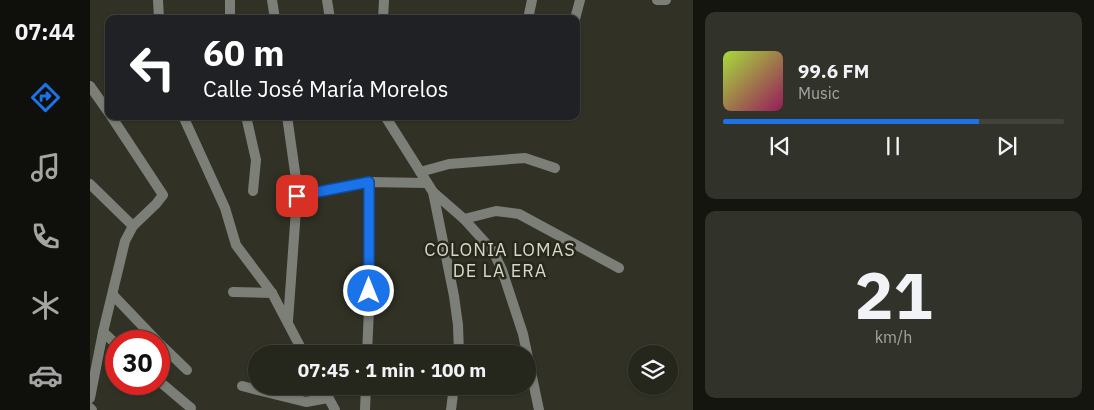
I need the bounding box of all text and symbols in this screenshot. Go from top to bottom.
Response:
text: 07:44 [15,17,75,46]
text: 60 m [203,30,285,76]
icon: left [120,35,185,100]
text: 99.6 FM [798,59,869,83]
text: Calle José María Morelos [203,74,448,103]
icon: directions [28,80,63,115]
text: Music [798,83,840,103]
icon: previous [766,132,794,160]
icon: pause [879,132,907,160]
icon: next [993,132,1021,160]
icon: music [28,150,63,185]
pin [276,175,318,217]
icon: arrive [283,182,311,210]
icon: phone [28,219,63,254]
district label: COLONIA LOMAS DE LA ERA [424,238,576,282]
text: 21 [854,252,933,337]
position arrow [342,264,394,316]
icon: climate [28,288,63,323]
text: km/h [875,327,912,347]
speed limit sign: 30 [105,330,170,395]
map controls [628,345,678,395]
button: layers [628,345,678,395]
icon: car [28,358,63,393]
text: 07:45 · 1 min · 100 m [298,358,486,382]

